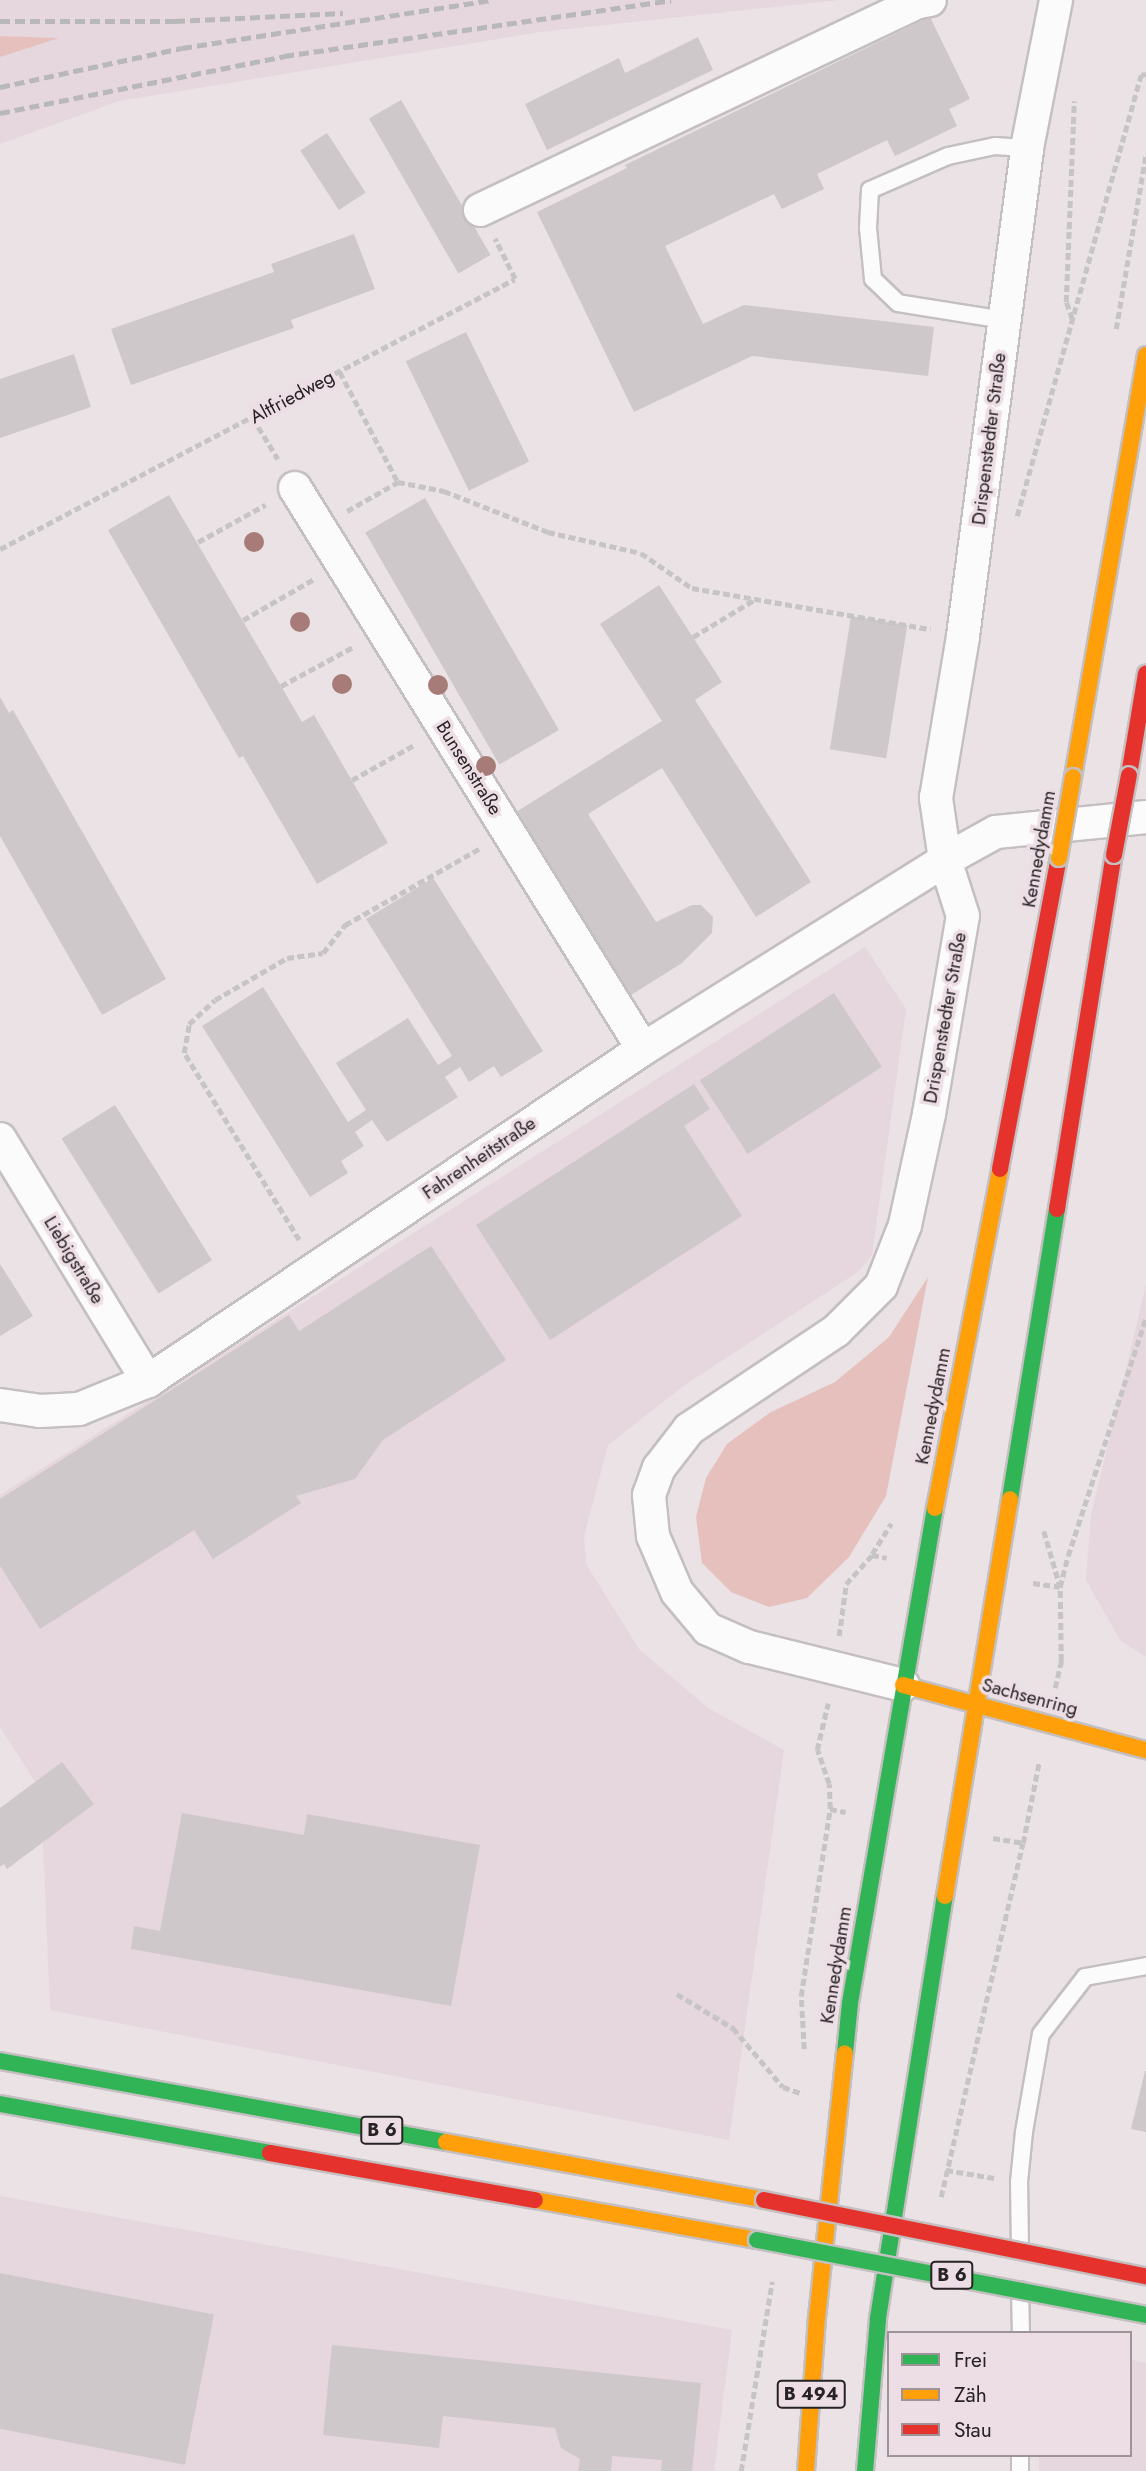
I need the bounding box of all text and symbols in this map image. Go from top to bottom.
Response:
street label: Drispenstedter Straße [967,352,1011,526]
street label: Altfriedweg [246,365,338,429]
street label: Bunsenstraße [431,717,507,819]
street label: Kennedydamm [1017,789,1061,909]
street label: Drispenstedter Straße [919,931,971,1105]
street label: Fahrenheitstraße [418,1112,540,1204]
street label: Liebigstraße [39,1212,109,1308]
street label: Kennedydamm [911,1346,955,1466]
street label: Sachsenring [980,1673,1080,1721]
street label: Kennedydamm [815,1905,857,2025]
road number: B 6 [359,2116,405,2144]
road number: B 6 [929,2260,975,2290]
legend [887,2331,1132,2457]
text: Frei [954,2345,987,2375]
road number: B 494 [776,2380,846,2408]
text: Zäh [954,2380,987,2410]
text: Stau [954,2415,992,2445]

